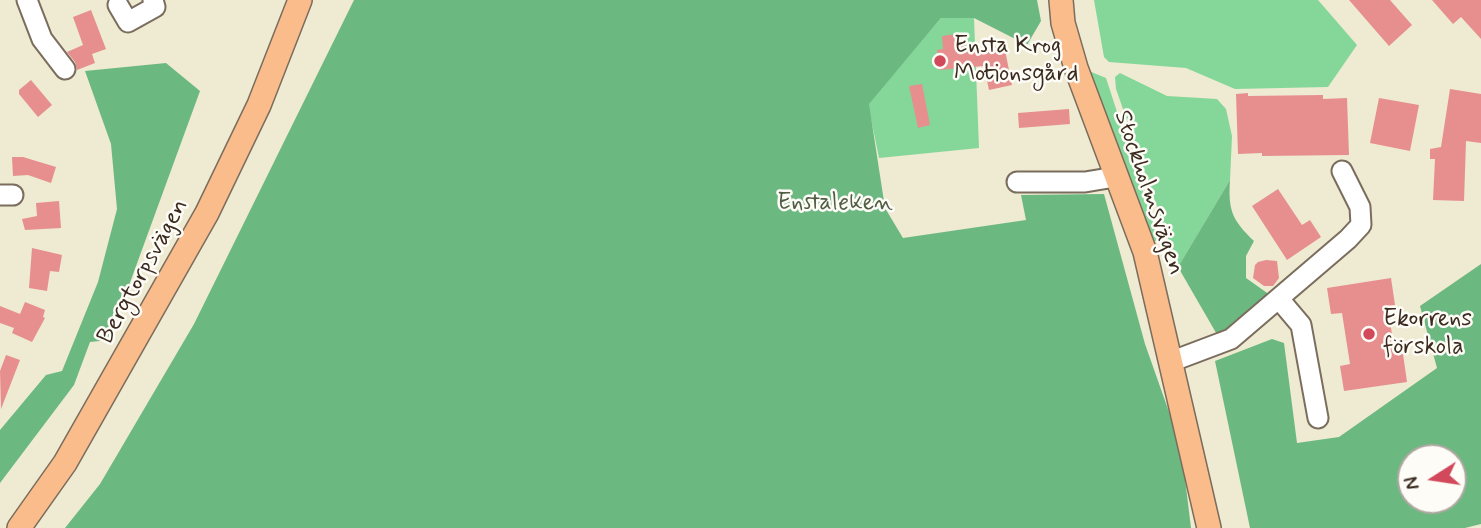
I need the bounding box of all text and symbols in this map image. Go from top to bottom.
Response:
place label: Ensta Krog Motionsgård [954,33,1079,89]
marker: Ensta Krog Motionsgård [932,53,948,69]
street label: Stockholmsvägen [1106,107,1190,279]
park label: Enstaleken [777,190,893,218]
street label: Bergtorpsvägen [92,194,196,350]
place label: Ekorrens förskola [1383,306,1472,362]
marker: Ekorrens förskola [1361,326,1377,342]
north arrow [1397,444,1467,514]
text: N [1399,474,1426,492]

